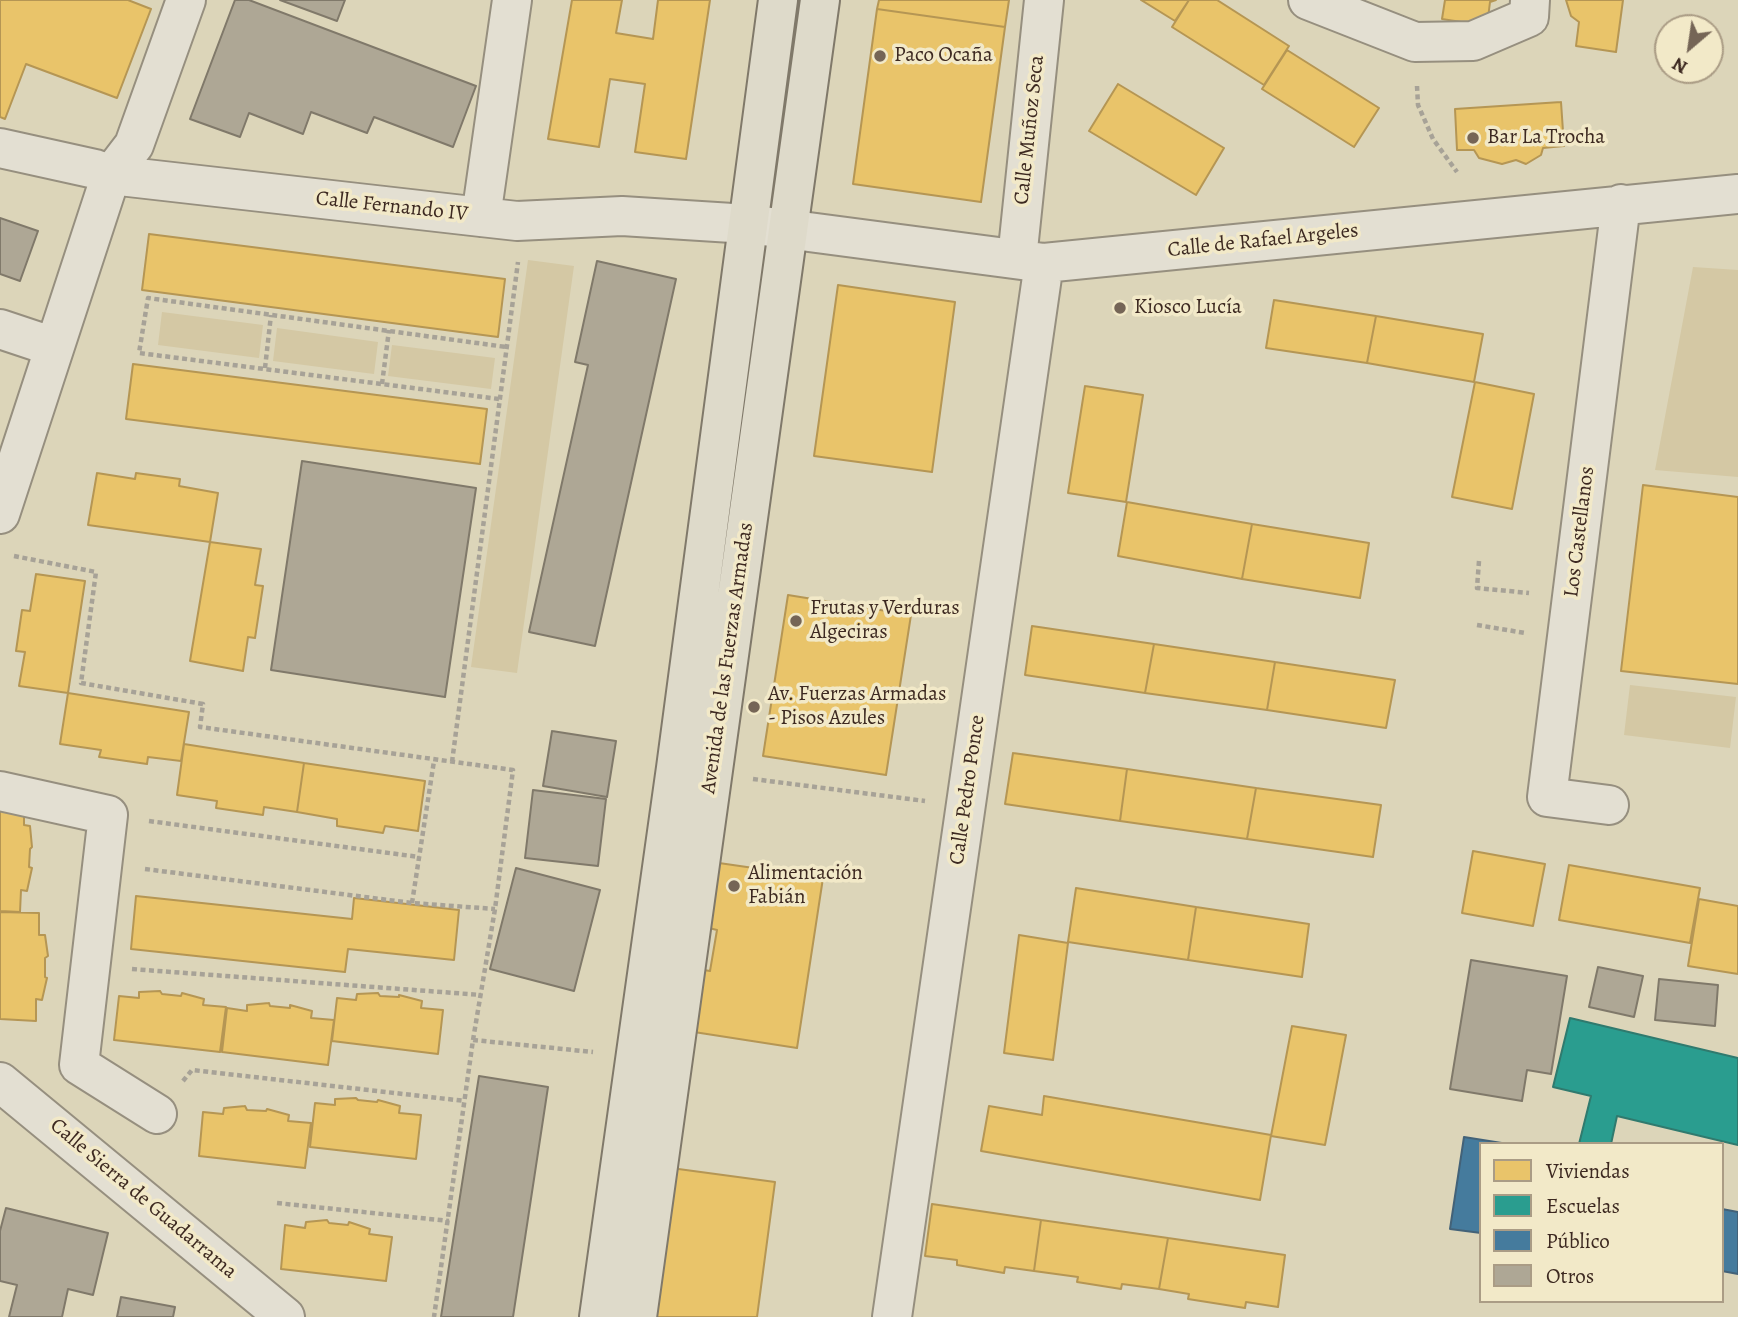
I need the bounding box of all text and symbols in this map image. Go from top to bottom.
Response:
north arrow [1654,14,1724,84]
place label: Paco Ocaña [894,43,993,69]
marker: Paco Ocaña [872,48,888,64]
text: N [1667,51,1692,80]
street label: Calle Muñoz Seca [1010,54,1050,206]
place label: Bar La Trocha [1487,125,1605,151]
marker: Bar La Trocha [1465,130,1481,146]
street label: Calle Fernando IV [315,186,469,228]
street label: Calle de Rafael Argeles [1166,218,1360,264]
place label: Kiosco Lucía [1134,295,1242,321]
marker: Kiosco Lucía [1112,300,1128,316]
street label: Los Castellanos [1559,465,1601,599]
street label: Avenida de las Fuerzas Armadas [696,521,760,795]
place label: Frutas y Verduras Algeciras [810,596,960,646]
marker: Frutas y Verduras Algeciras [788,613,804,629]
place label: Av. Fuerzas Armadas - Pisos Azules [768,682,947,732]
marker: Av. Fuerzas Armadas - Pisos Azules [746,699,762,715]
street label: Calle Pedro Ponce [945,713,991,867]
place label: Alimentación Fabián [748,861,863,911]
marker: Alimentación Fabián [726,878,742,894]
street label: Calle Sierra de Guadarrama [44,1113,242,1285]
legend [1479,1142,1724,1303]
text: Viviendas [1546,1157,1630,1185]
text: Escuelas [1546,1192,1620,1220]
text: Público [1546,1227,1610,1255]
text: Otros [1546,1262,1594,1290]

